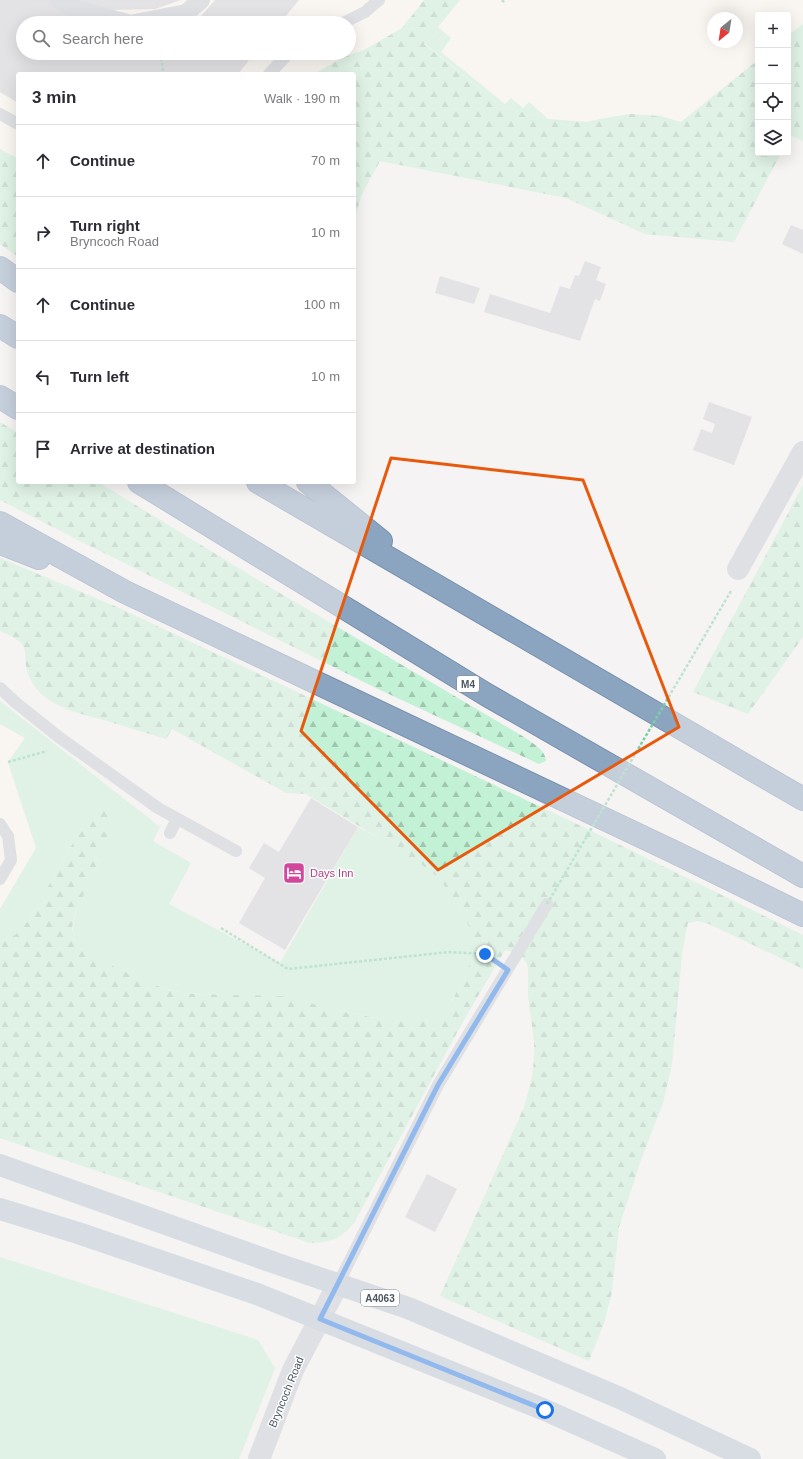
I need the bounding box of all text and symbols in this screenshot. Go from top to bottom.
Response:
north arrow [707,12,743,48]
map controls [755,12,791,156]
button: + [755,12,791,48]
search box [16,16,356,60]
icon: search [30,27,52,49]
text: Search here [62,30,144,47]
button: − [755,48,791,84]
button: locate [755,84,791,120]
text: 3 min [32,88,76,107]
text: Walk · 190 m [264,91,340,106]
button: layers [755,120,791,156]
icon: ahead [32,150,54,172]
text: Continue [70,152,135,169]
text: 70 m [311,153,340,168]
text: Turn right [70,217,140,234]
icon: right [32,222,54,244]
text: 10 m [311,225,340,240]
text: Bryncoch Road [70,234,159,249]
icon: ahead [32,294,54,316]
text: Continue [70,296,135,313]
text: 100 m [304,297,340,312]
icon: left [32,366,54,388]
text: Turn left [70,368,129,385]
text: 10 m [311,369,340,384]
icon: arrive [32,438,54,460]
text: Arrive at destination [70,440,215,457]
road number: M4 [457,676,479,692]
hotel icon: Days Inn [281,860,307,886]
place label: Days Inn [310,867,353,879]
route end [476,945,494,963]
road number: A4063 [361,1290,399,1306]
street label: Bryncoch Road [266,1355,306,1429]
route start [536,1401,554,1419]

